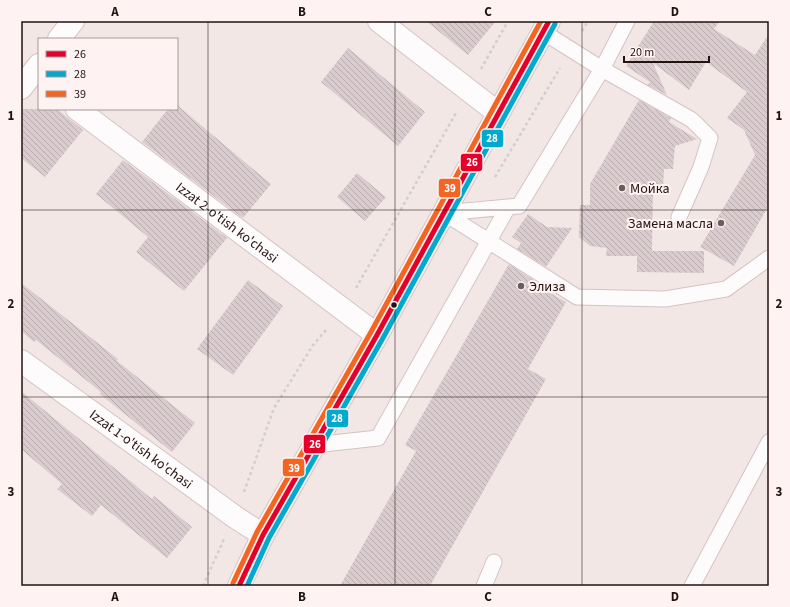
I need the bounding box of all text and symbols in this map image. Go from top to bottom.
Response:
text: A [110,3,119,21]
text: B [298,3,306,21]
text: C [484,3,492,21]
text: D [671,3,679,21]
legend [38,38,178,110]
scale bar [624,38,709,64]
text: 20 m [630,44,654,61]
text: 26 [74,46,86,63]
text: 28 [74,66,86,83]
text: 39 [74,86,86,103]
text: 1 [8,107,15,125]
text: 1 [776,107,783,125]
line badge: 28 [481,129,504,148]
text: 28 [486,131,498,146]
line badge: 26 [460,153,483,172]
text: 26 [466,155,478,170]
street label: Izzat 2-o'tish ko'chasi [171,178,282,268]
line badge: 39 [438,178,461,198]
place label: Мойка [630,179,670,199]
text: 39 [444,181,456,196]
marker: Мойка [617,183,627,193]
place label: Замена масла [628,214,713,234]
marker: Замена масла [716,218,726,228]
place label: Элиза [529,277,566,297]
marker: Элиза [516,281,526,291]
text: 2 [8,295,15,313]
text: 2 [776,295,783,313]
unlabelled marker [389,300,399,310]
street label: Izzat 1-o'tish ko'chasi [85,405,197,494]
line badge: 28 [326,409,349,428]
text: 28 [331,411,343,426]
line badge: 26 [303,434,326,454]
text: 26 [309,437,321,452]
line badge: 39 [282,458,305,477]
text: 39 [288,461,300,476]
text: 3 [8,483,15,501]
text: 3 [776,483,783,501]
text: A [110,588,119,606]
text: B [298,588,306,606]
text: C [484,588,492,606]
text: D [671,588,679,606]

